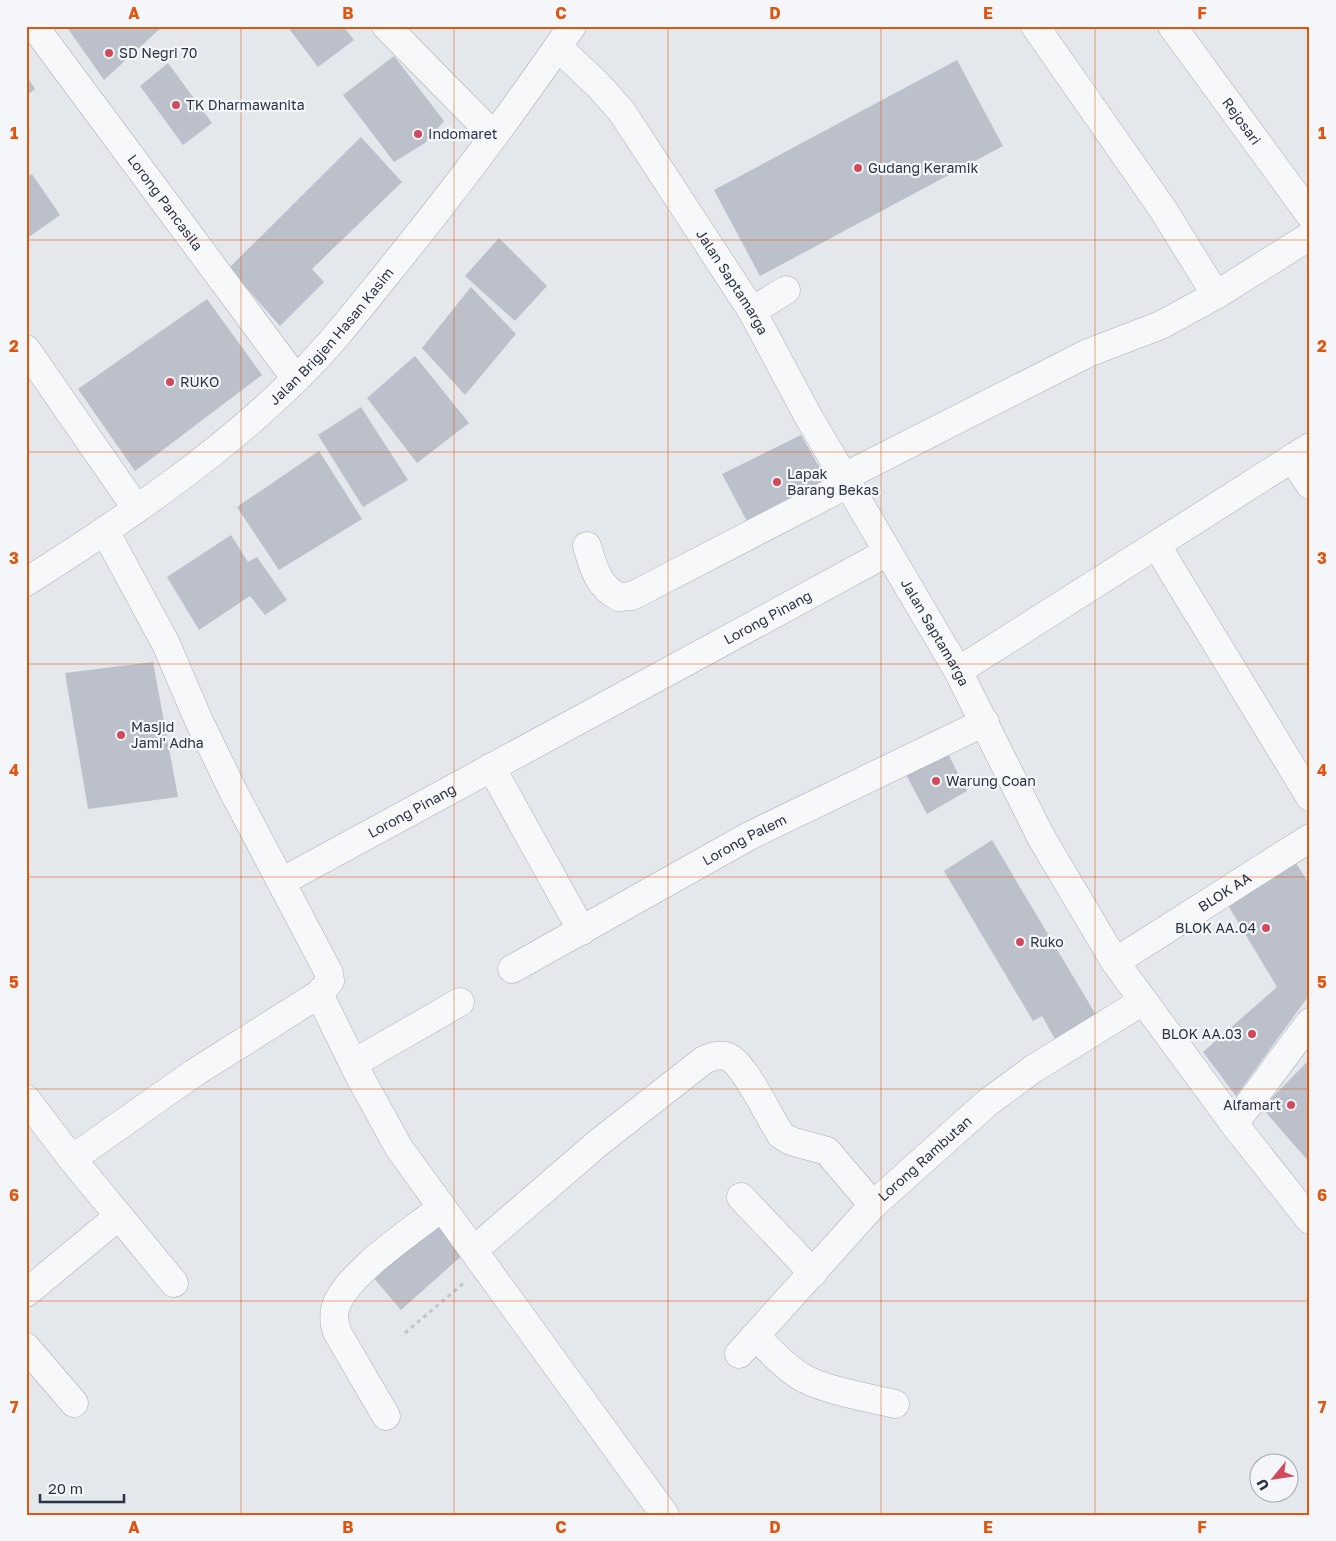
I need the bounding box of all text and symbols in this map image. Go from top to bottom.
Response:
text: A [128,3,140,23]
text: B [342,3,354,23]
text: C [555,3,567,23]
text: D [769,3,781,23]
text: E [983,3,993,23]
text: F [1197,3,1207,23]
place label: SD Negri 70 [119,44,197,61]
marker: SD Negri 70 [103,47,115,59]
street label: Rejosari [1219,94,1265,148]
place label: TK Dharmawanita [186,96,305,113]
marker: TK Dharmawanita [170,99,182,111]
text: 1 [10,123,18,143]
text: 1 [1318,123,1326,143]
place label: Indomaret [428,125,497,142]
marker: Indomaret [412,128,424,140]
street label: Lorong Pancasila [124,151,207,254]
place label: Gudang Keramik [868,159,978,176]
marker: Gudang Keramik [852,162,864,174]
street label: Jalan Saptamarga [693,226,772,337]
street label: Jalan Brigjen Hasan Kasim [265,264,397,408]
text: 2 [9,336,19,356]
text: 2 [1317,336,1327,356]
place label: RUKO [180,373,219,390]
marker: RUKO [164,376,176,388]
place label: Lapak Barang Bekas [787,465,879,498]
marker: Lapak Barang Bekas [771,476,783,488]
text: 3 [9,548,19,568]
text: 3 [1317,548,1327,568]
street label: Jalan Saptamarga [898,575,973,689]
street label: Lorong Pinang [721,586,814,648]
place label: Masjid Jami' Adha [131,718,204,751]
marker: Masjid Jami' Adha [115,729,127,741]
text: 4 [9,760,19,780]
text: 4 [1317,760,1327,780]
place label: Warung Coan [946,772,1036,789]
marker: Warung Coan [930,775,942,787]
street label: Lorong Pinang [365,780,459,841]
street label: Lorong Palem [699,810,789,869]
street label: BLOK AA [1195,868,1255,915]
place label: BLOK AA.04 [1175,919,1256,936]
marker: BLOK AA.04 [1260,922,1272,934]
place label: Ruko [1030,933,1064,950]
marker: Ruko [1014,936,1026,948]
text: 5 [9,972,19,992]
text: 5 [1317,972,1327,992]
place label: BLOK AA.03 [1161,1025,1242,1042]
marker: BLOK AA.03 [1246,1028,1258,1040]
place label: Alfamart [1223,1096,1281,1113]
marker: Alfamart [1285,1099,1297,1111]
street label: Lorong Rambutan [874,1112,975,1204]
text: 6 [9,1185,19,1205]
text: 6 [1317,1185,1327,1205]
text: 7 [10,1397,19,1417]
text: 7 [1318,1397,1327,1417]
north arrow [1248,1454,1298,1504]
scale bar [40,1471,124,1503]
text: U [1252,1476,1272,1493]
text: 20 m [48,1479,83,1497]
text: A [128,1517,140,1537]
text: B [342,1517,354,1537]
text: C [555,1517,567,1537]
text: D [769,1517,781,1537]
text: E [983,1517,993,1537]
text: F [1197,1517,1207,1537]

